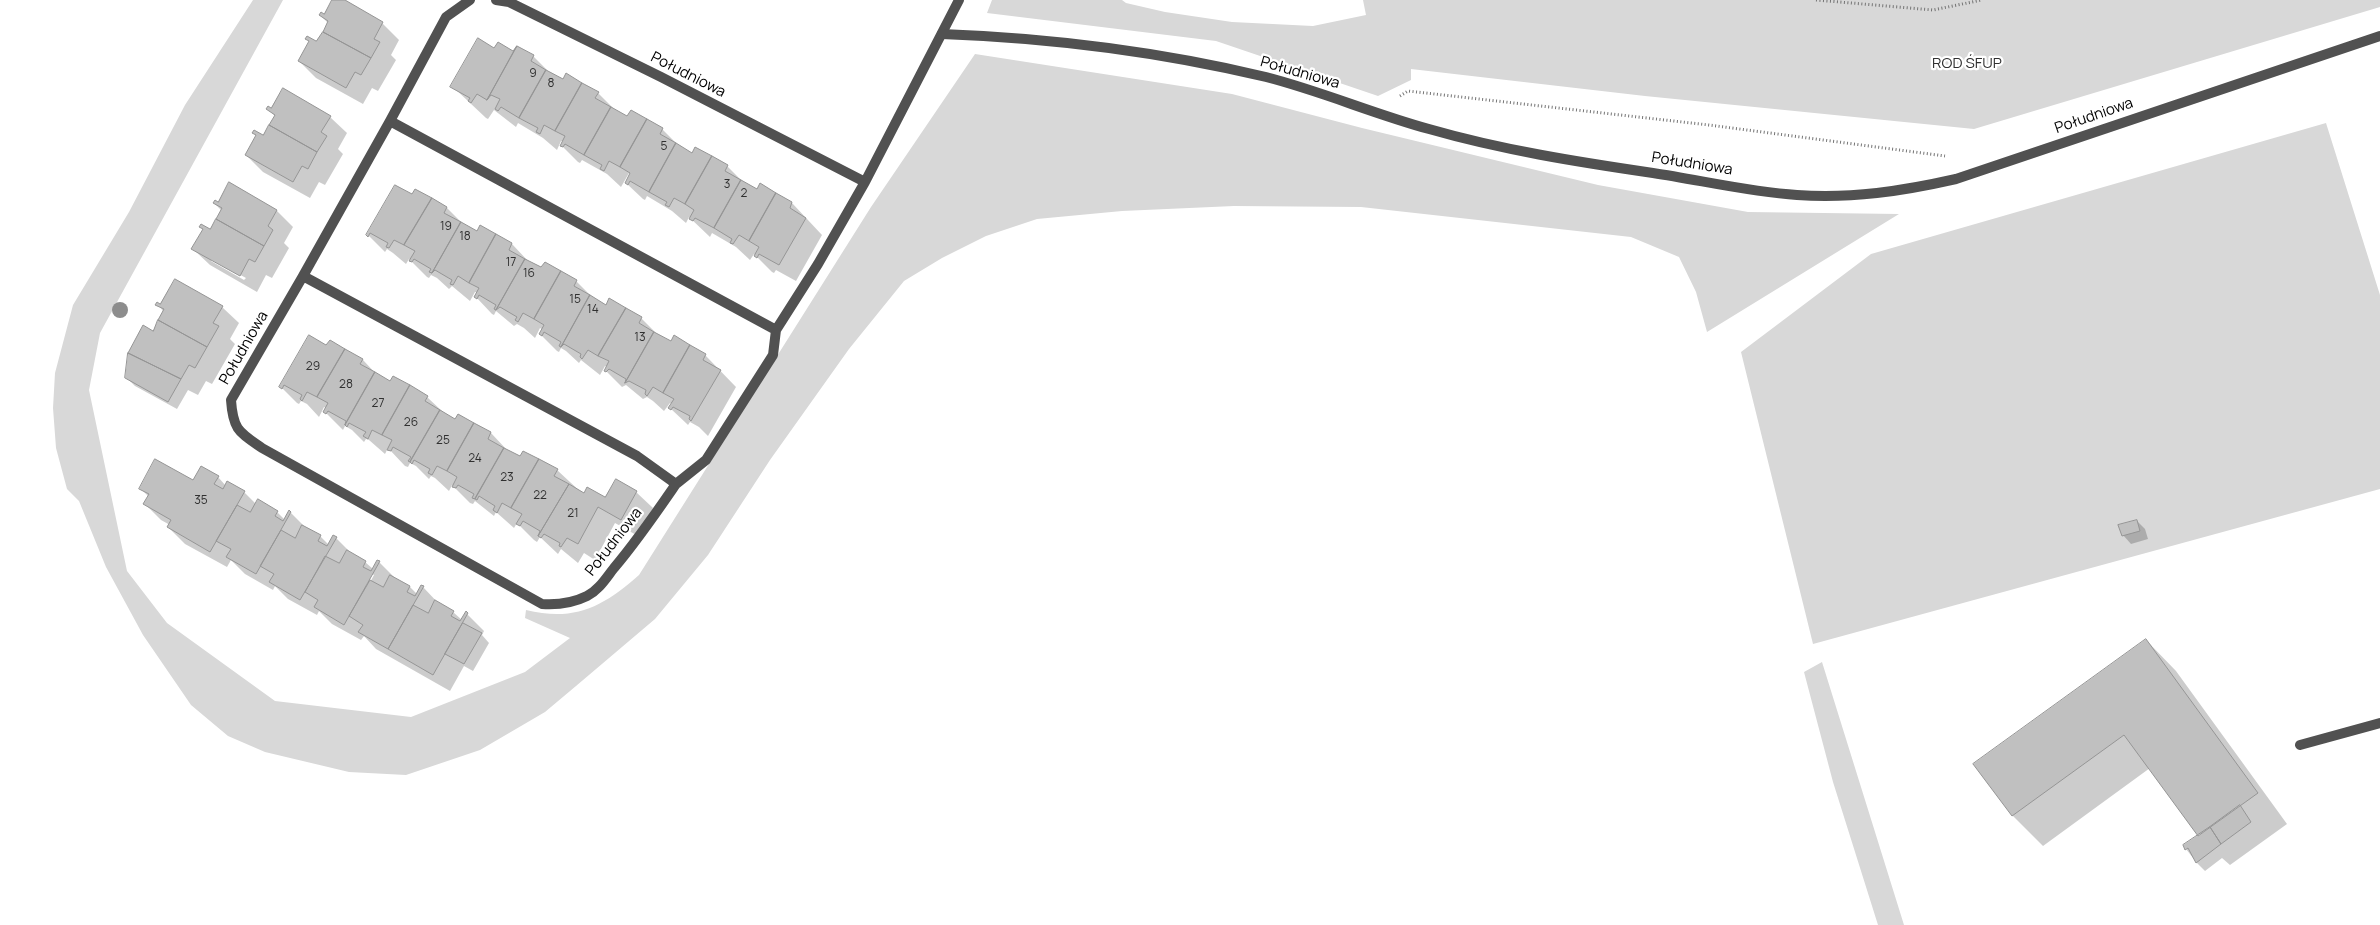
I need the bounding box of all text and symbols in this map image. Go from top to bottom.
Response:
street label: Południowa [648,48,728,102]
street label: Południowa [1258,53,1342,93]
park label: ROD ŚFUP [1932,55,2002,73]
house number: 9 [529,67,537,81]
house number: 8 [548,77,554,91]
street label: Południowa [2052,94,2136,138]
house number: 5 [661,140,667,154]
street label: Południowa [1650,149,1734,179]
house number: 3 [724,178,730,192]
house number: 2 [741,187,747,201]
house number: 19 [440,220,452,234]
house number: 18 [459,230,471,244]
house number: 17 [506,256,516,270]
house number: 16 [523,267,535,281]
house number: 15 [569,293,581,307]
house number: 14 [587,303,599,317]
street label: Południowa [216,308,272,388]
house number: 13 [634,331,646,345]
house number: 29 [306,360,320,374]
house number: 28 [339,378,353,392]
house number: 27 [372,397,384,411]
house number: 26 [404,416,418,430]
house number: 25 [436,434,450,448]
house number: 24 [468,452,482,466]
house number: 23 [500,471,514,485]
house number: 22 [533,489,547,503]
house number: 35 [194,494,208,508]
street label: Południowa [582,504,646,580]
house number: 21 [567,507,579,521]

